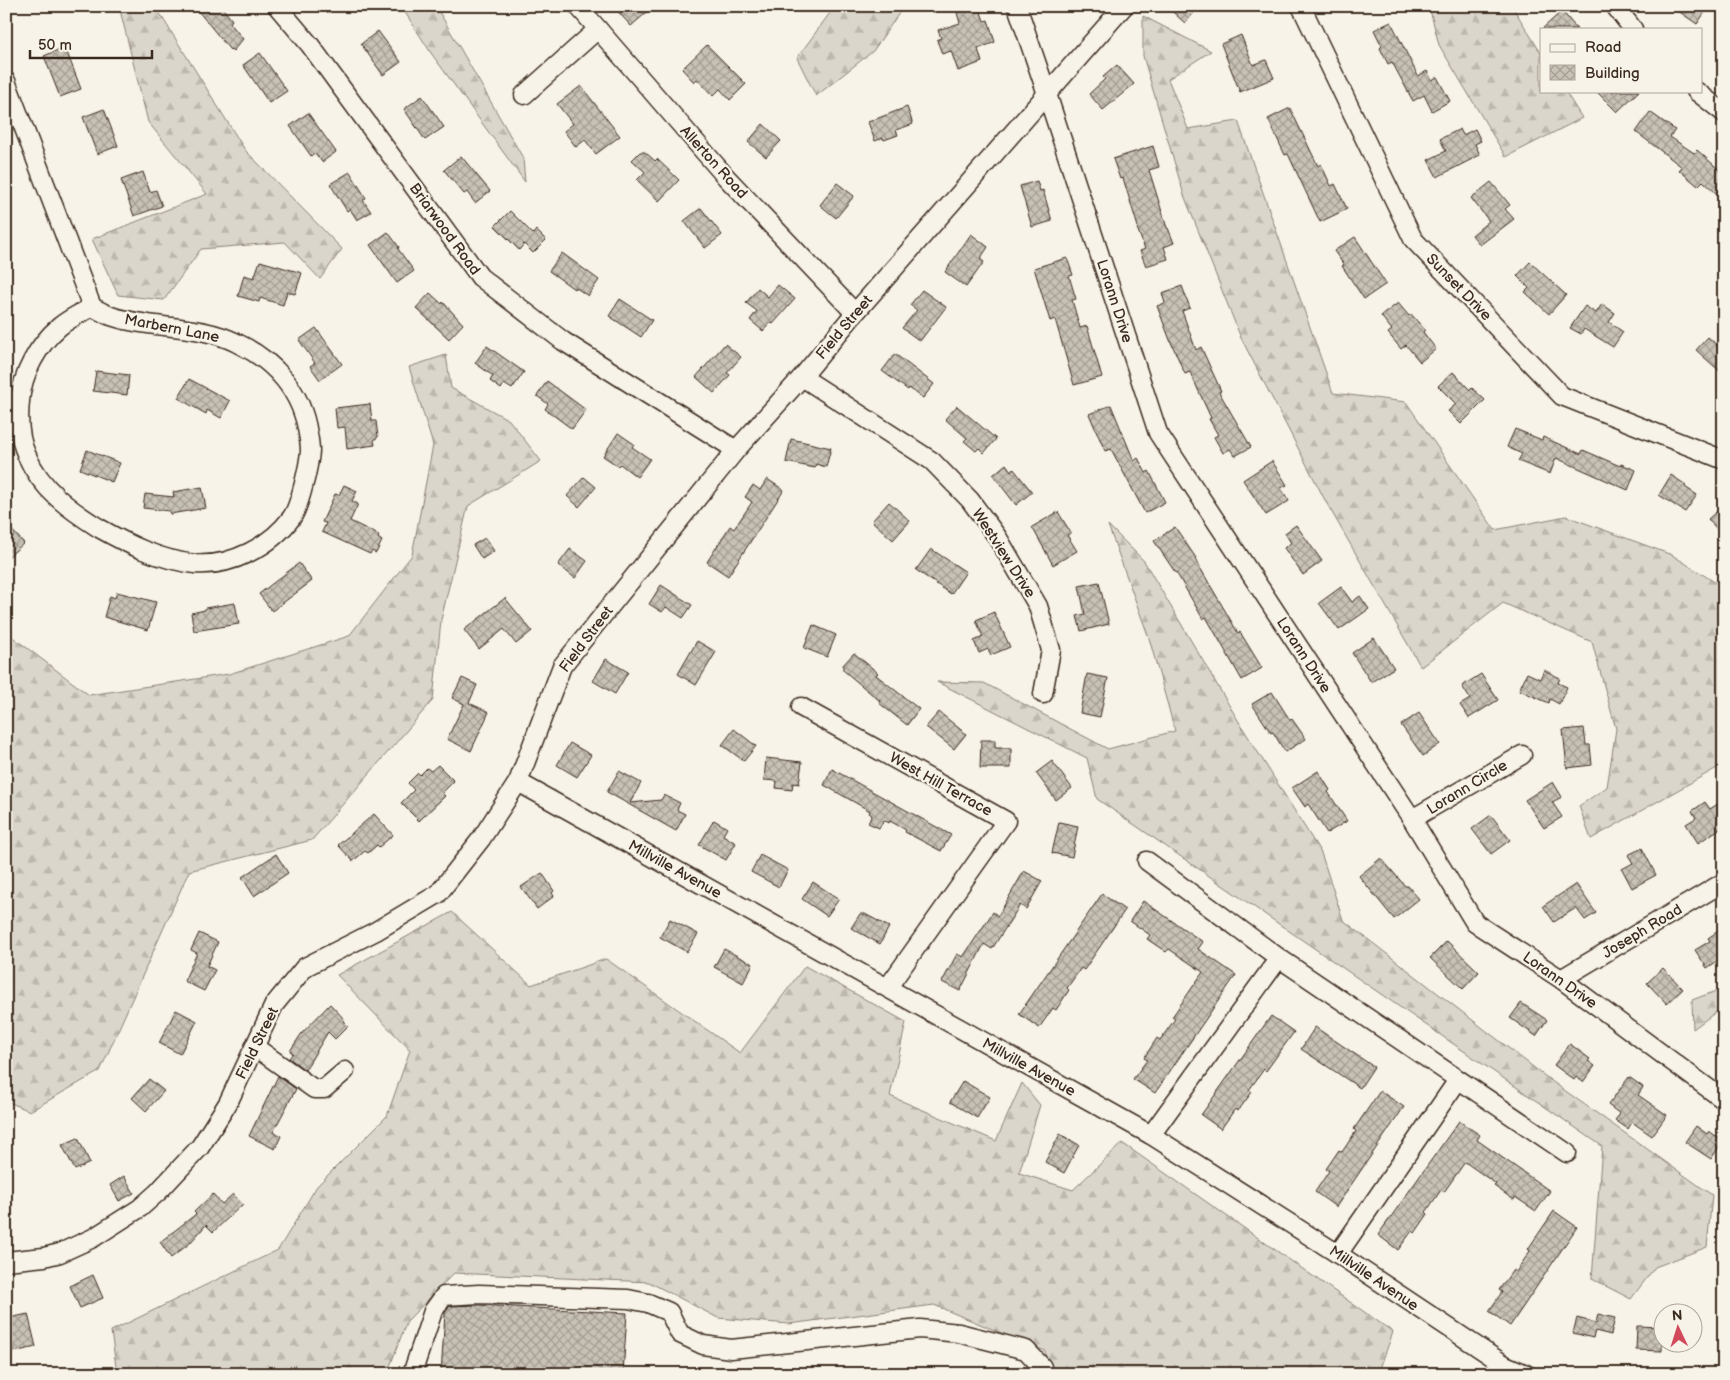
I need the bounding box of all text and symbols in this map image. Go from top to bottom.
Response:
scale bar [30,28,152,60]
legend [1540,28,1702,92]
text: 50 m [38,36,72,55]
text: Road [1585,38,1621,57]
text: Building [1585,64,1640,83]
street label: Allerton Road [676,122,751,203]
street label: Briarwood Road [405,180,484,279]
street label: Sunset Drive [1422,250,1495,325]
street label: Lorann Drive [1092,257,1137,345]
street label: Field Street [812,291,877,363]
street label: Marbern Lane [123,310,221,347]
street label: Westview Drive [968,505,1040,602]
street label: Field Street [555,602,618,676]
street label: Lorann Drive [1272,614,1335,697]
street label: West Hill Terrace [886,748,996,821]
street label: Lorann Circle [1423,756,1511,819]
street label: Millville Avenue [625,836,725,903]
street label: Joseph Road [1599,900,1686,963]
street label: Lorann Drive [1519,948,1601,1013]
street label: Field Street [232,1004,283,1082]
street label: Millville Avenue [979,1034,1079,1101]
street label: Millville Avenue [1325,1242,1422,1315]
north arrow [1652,1302,1702,1352]
text: N [1671,1307,1683,1324]

